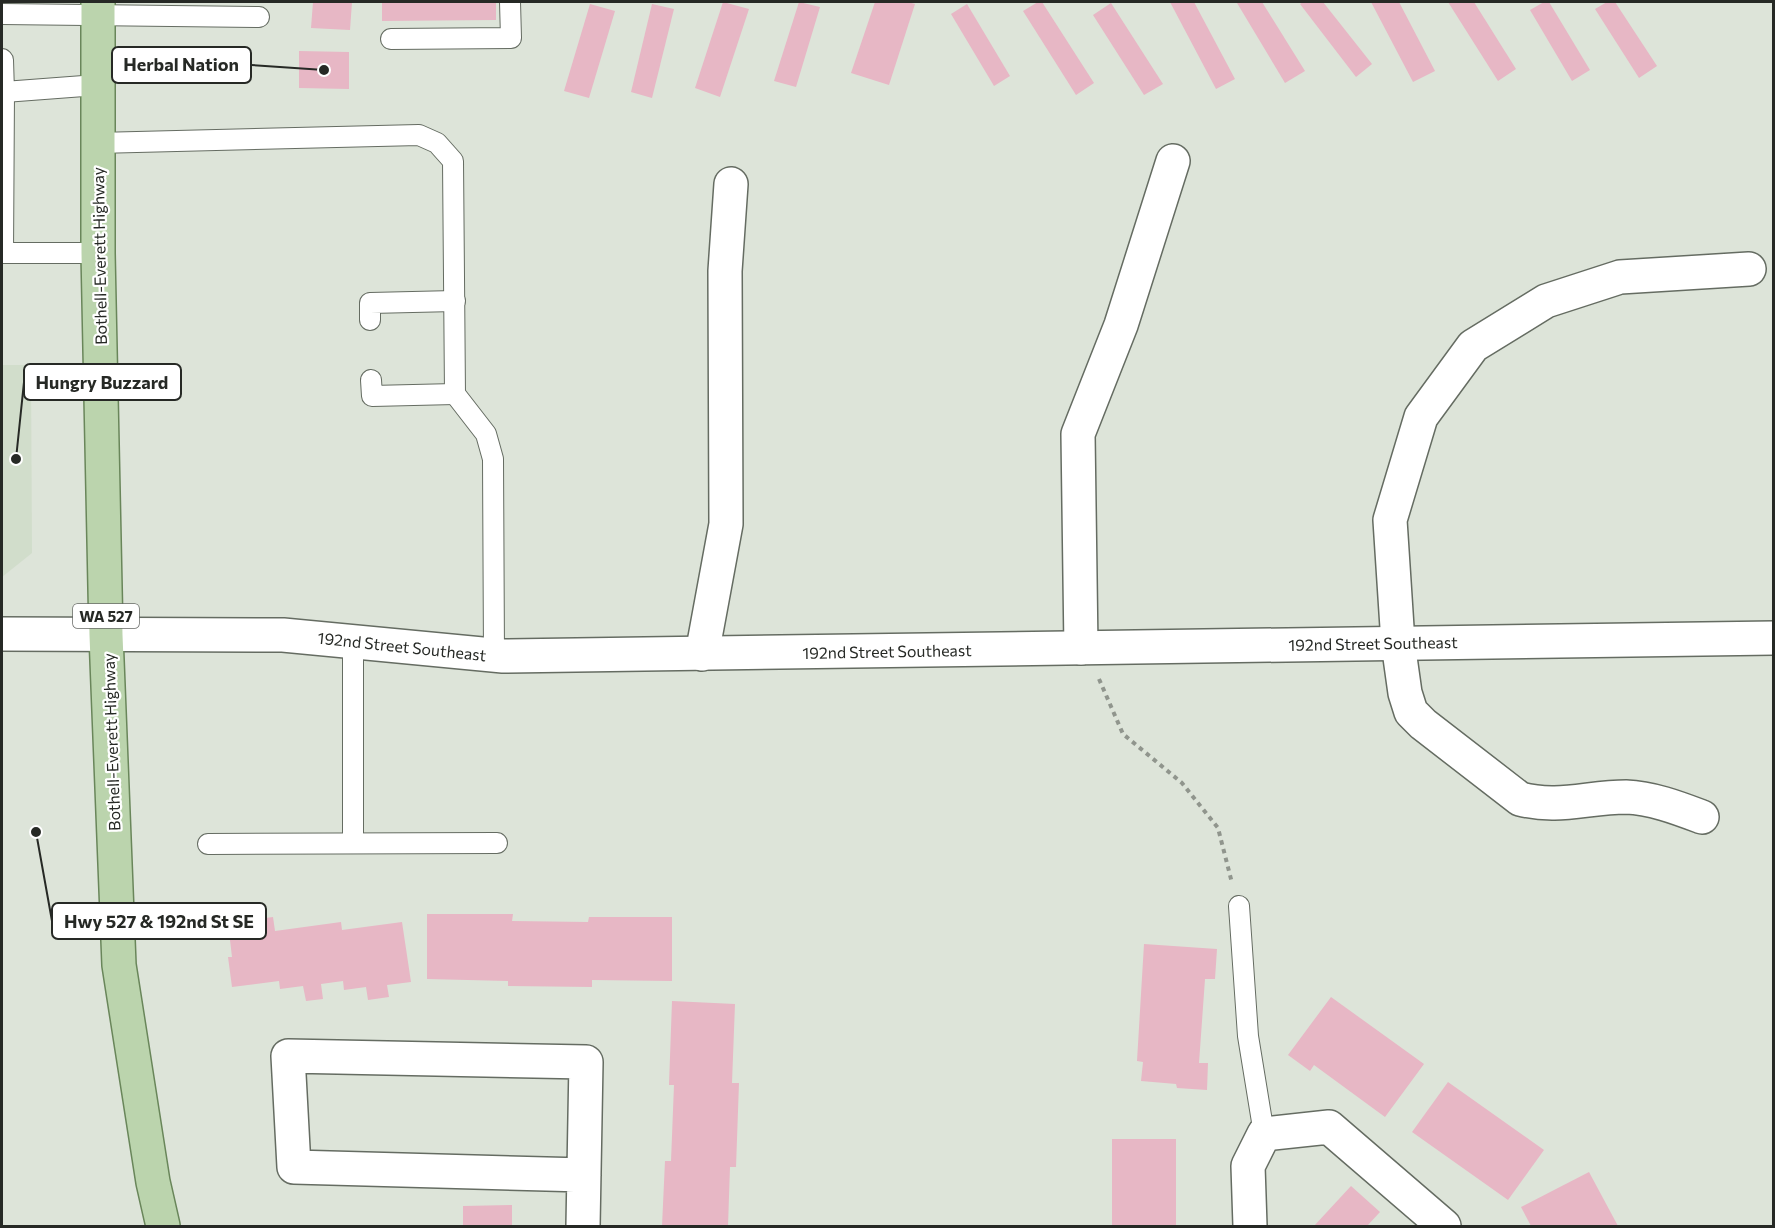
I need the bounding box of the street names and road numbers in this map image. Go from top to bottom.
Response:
street label: Bothell-Everett Highway [88,167,110,345]
road number: WA 527 [73,604,139,628]
street label: 192nd Street Southeast [317,628,488,664]
street label: 192nd Street Southeast [1288,632,1458,654]
street label: 192nd Street Southeast [802,640,972,662]
street label: Bothell-Everett Highway [98,653,124,831]

